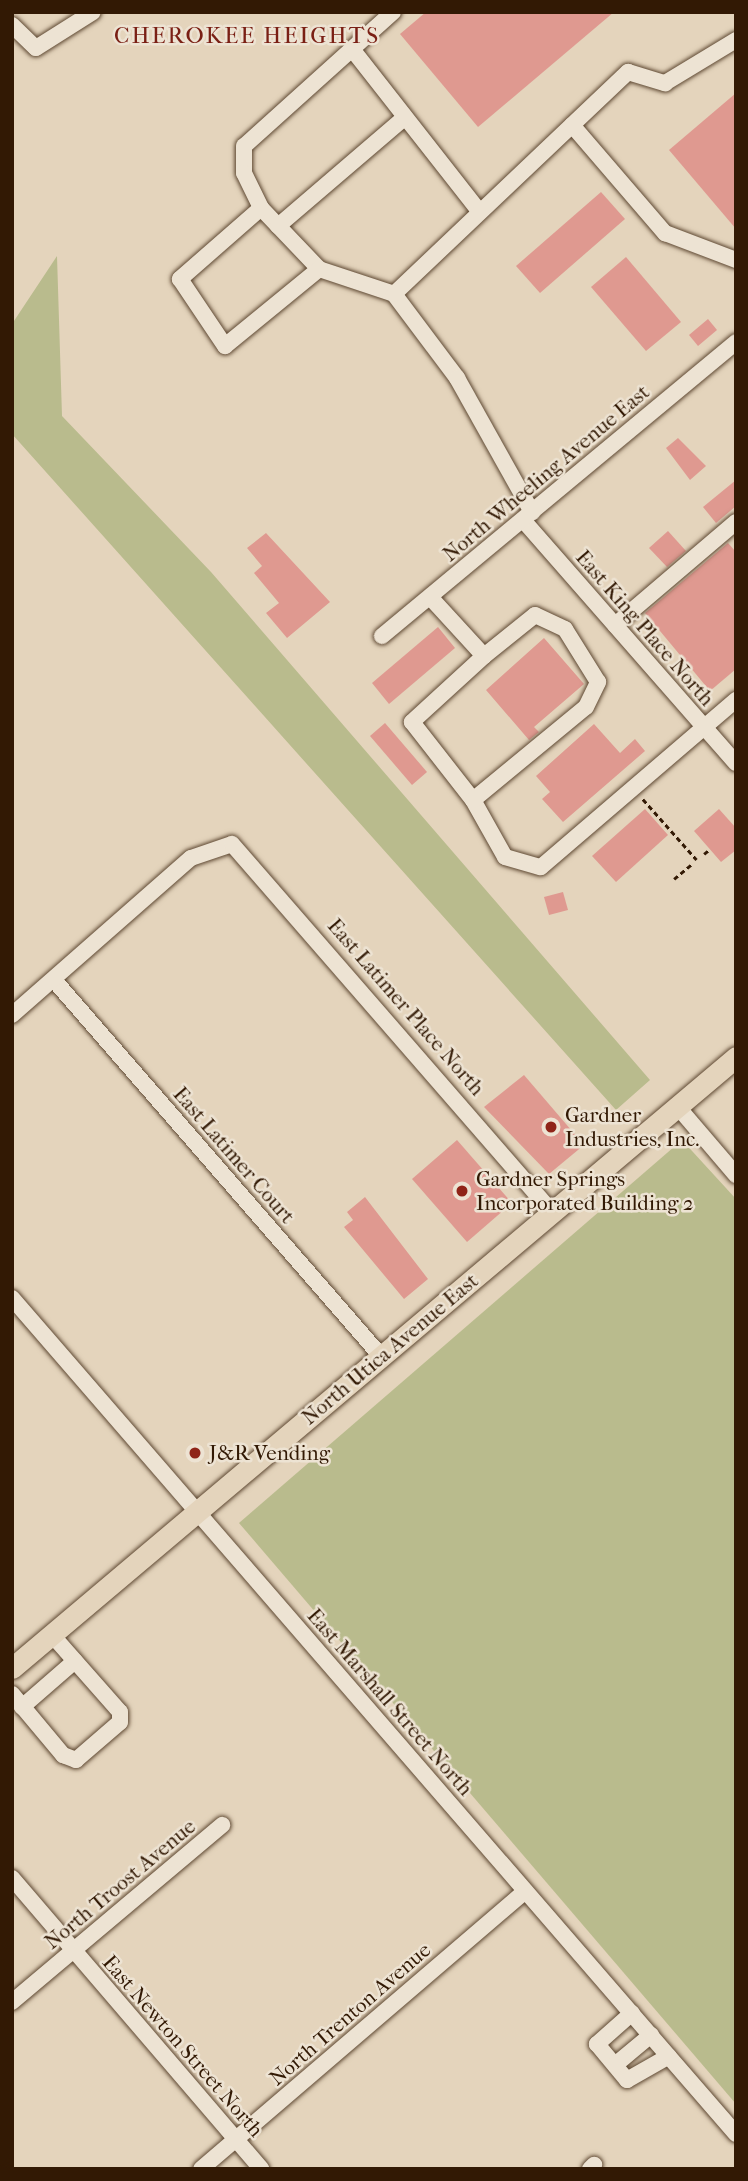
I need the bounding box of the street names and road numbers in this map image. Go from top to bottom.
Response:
street label: North Wheeling Avenue East [438,379,654,567]
street label: East King Place North [570,545,720,711]
street label: East Latimer Place North [322,913,490,1101]
street label: East Latimer Court [168,1082,300,1228]
street label: North Utica Avenue East [297,1268,483,1430]
street label: East Marshall Street North [302,1603,478,1801]
street label: North Troost Avenue [39,1814,201,1954]
street label: North Trenton Avenue [264,1937,436,2091]
street label: East Newton Street North [97,1950,269,2142]

